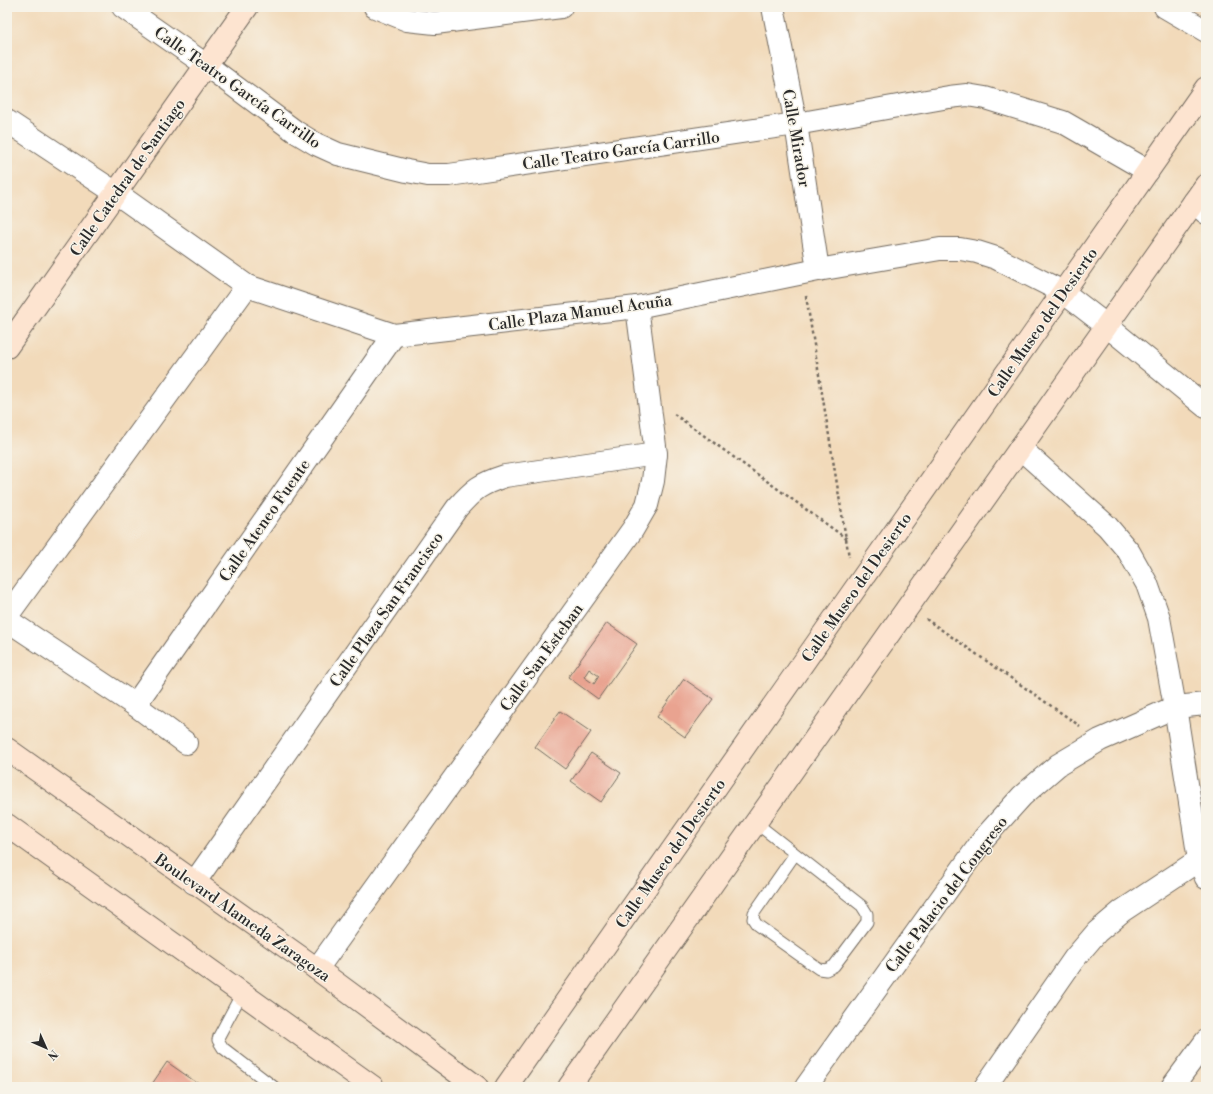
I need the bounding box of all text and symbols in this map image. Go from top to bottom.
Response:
street label: Calle Teatro García Carrillo [150,22,325,153]
street label: Calle Mirador [778,88,814,189]
street label: Calle Catedral de Santiago [66,95,190,260]
street label: Calle Teatro García Carrillo [521,127,721,175]
street label: Calle Museo del Desierto [983,244,1102,401]
street label: Calle Plaza Manuel Acuña [487,290,674,336]
street label: Calle Ateneo Fuente [215,455,315,586]
street label: Calle Museo del Desierto [797,509,916,666]
street label: Calle Plaza San Francisco [326,528,448,691]
street label: Calle San Esteban [496,599,588,715]
street label: Calle Museo del Desierto [611,775,730,932]
street label: Calle Palacio del Congreso [881,812,1012,977]
street label: Boulevard Alameda Zaragoza [150,849,335,987]
north arrow [26,1028,66,1068]
text: N [44,1046,60,1063]

